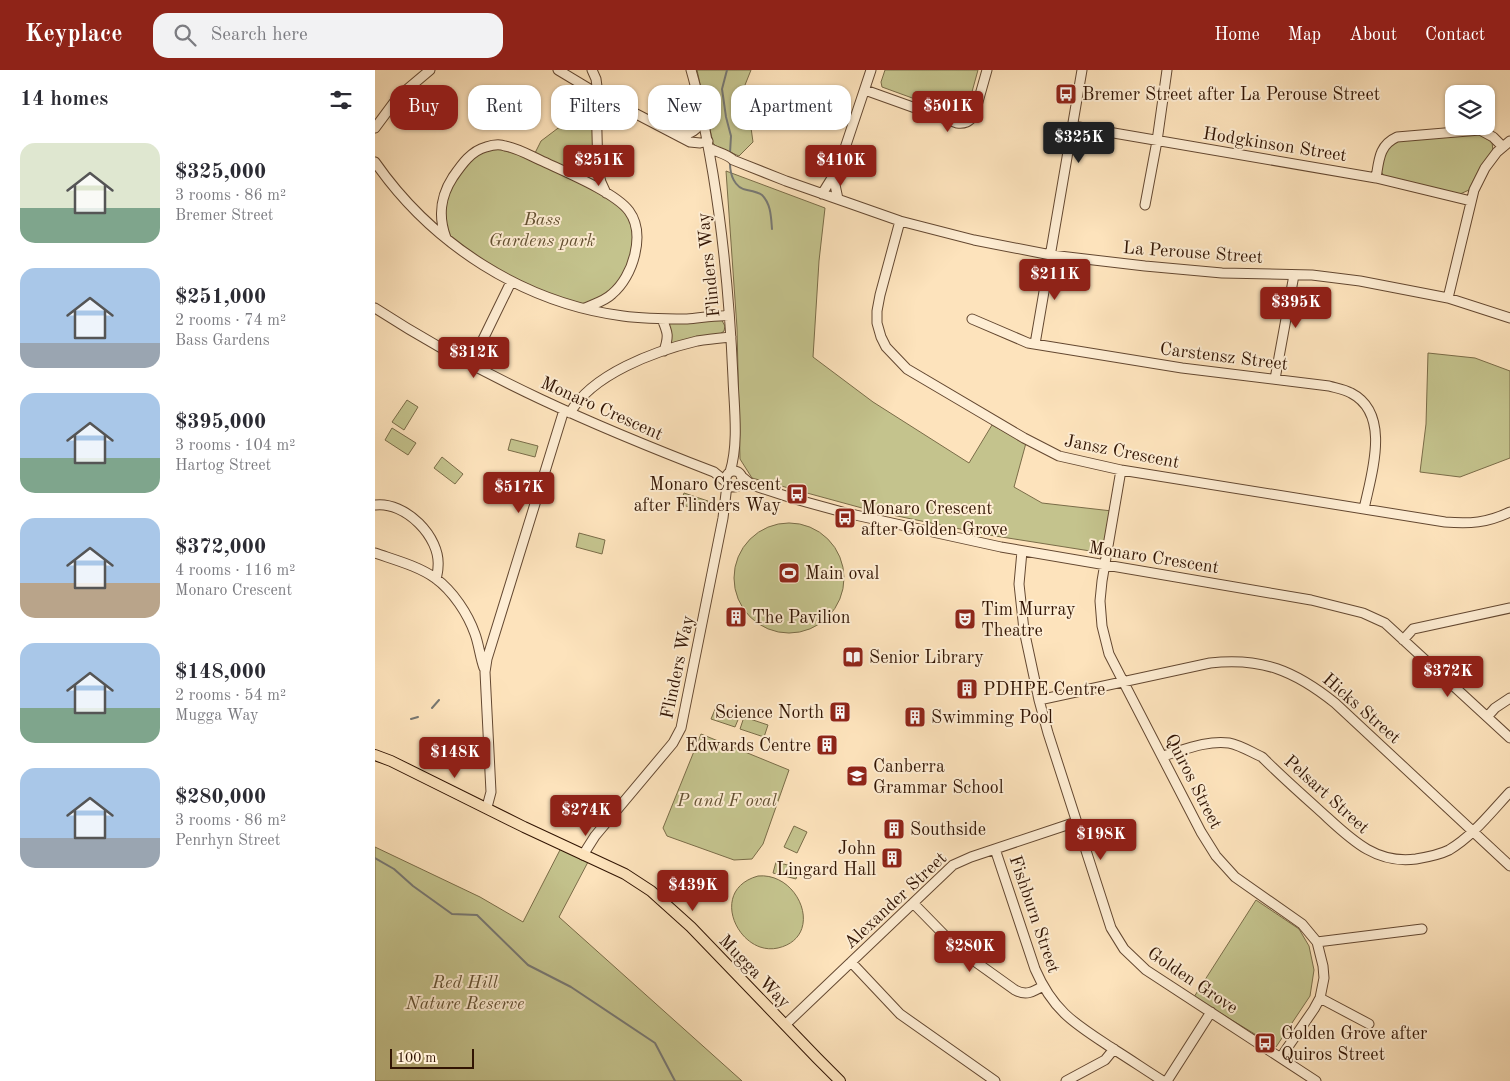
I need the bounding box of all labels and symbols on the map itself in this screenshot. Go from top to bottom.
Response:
bus stop icon: Bremer Street after La Perouse Street [1054,82,1078,106]
place label: Bremer Street after La Perouse Street [1082,86,1380,104]
pin: $501K [913,90,983,133]
pin: $325K [1044,122,1114,164]
street label: Hodgkinson Street [1202,125,1348,165]
pin: $251K [564,144,634,187]
pin: $410K [806,144,876,187]
park label: Bass Gardens park [489,211,595,250]
street label: Flinders Way [694,211,723,318]
street label: La Perouse Street [1122,239,1264,267]
pin: $211K [1020,258,1090,301]
pin: $395K [1261,286,1331,329]
pin: $312K [439,336,509,379]
street label: Carstensz Street [1159,340,1289,374]
street label: Monaro Crescent [538,374,665,444]
street label: Jansz Crescent [1063,432,1181,472]
pin: $517K [484,472,554,514]
place label: Monaro Crescent after Flinders Way [634,476,781,515]
bus stop icon: Monaro Crescent after Flinders Way [785,482,809,506]
place label: Monaro Crescent after Golden Grove [861,500,1007,539]
bus stop icon: Monaro Crescent after Golden Grove [833,506,857,530]
street label: Monaro Crescent [1087,539,1220,577]
sports icon: Main oval [777,561,801,585]
place label: Main oval [805,565,880,583]
place label: Tim Murray Theatre [981,601,1076,640]
building icon: The Pavilion [724,605,748,629]
theatre icon: Tim Murray Theatre [953,607,977,631]
place label: The Pavilion [752,609,851,627]
street label: Flinders Way [658,613,698,721]
library icon: Senior Library [841,645,865,669]
place label: Senior Library [869,649,984,667]
pin: $372K [1413,656,1483,698]
street label: Hicks Street [1319,670,1404,747]
building icon: PDHPE Centre [955,677,979,701]
place label: PDHPE Centre [983,681,1105,699]
building icon: Science North [828,700,852,724]
place label: Science North [715,704,824,722]
building icon: Swimming Pool [903,705,927,729]
place label: Swimming Pool [931,709,1053,727]
street label: Quiros Street [1161,731,1225,832]
building icon: Edwards Centre [815,733,839,757]
pin: $148K [420,736,490,779]
place label: Edwards Centre [685,737,811,755]
street label: Pelsart Street [1280,752,1372,837]
place label: Canberra Grammar School [873,758,1004,797]
school or university icon: Canberra Grammar School [845,764,869,788]
park label: P and F oval [676,792,778,810]
pin: $274K [551,794,621,837]
building icon: Southside [882,817,906,841]
pin: $198K [1066,818,1136,861]
place label: Southside [910,821,986,839]
place label: John Lingard Hall [776,840,876,879]
building icon: John Lingard Hall [880,846,904,870]
street label: Alexander Street [841,849,950,953]
street label: Fishburn Street [1005,853,1063,976]
pin: $439K [658,870,728,912]
pin: $280K [935,930,1005,973]
street label: Mugga Way [715,932,794,1012]
street label: Golden Grove [1144,944,1241,1018]
park label: Red Hill Nature Reserve [405,974,524,1013]
place label: Golden Grove after Quiros Street [1281,1025,1428,1064]
bus stop icon: Golden Grove after Quiros Street [1253,1031,1277,1055]
scale bar [390,1046,474,1069]

